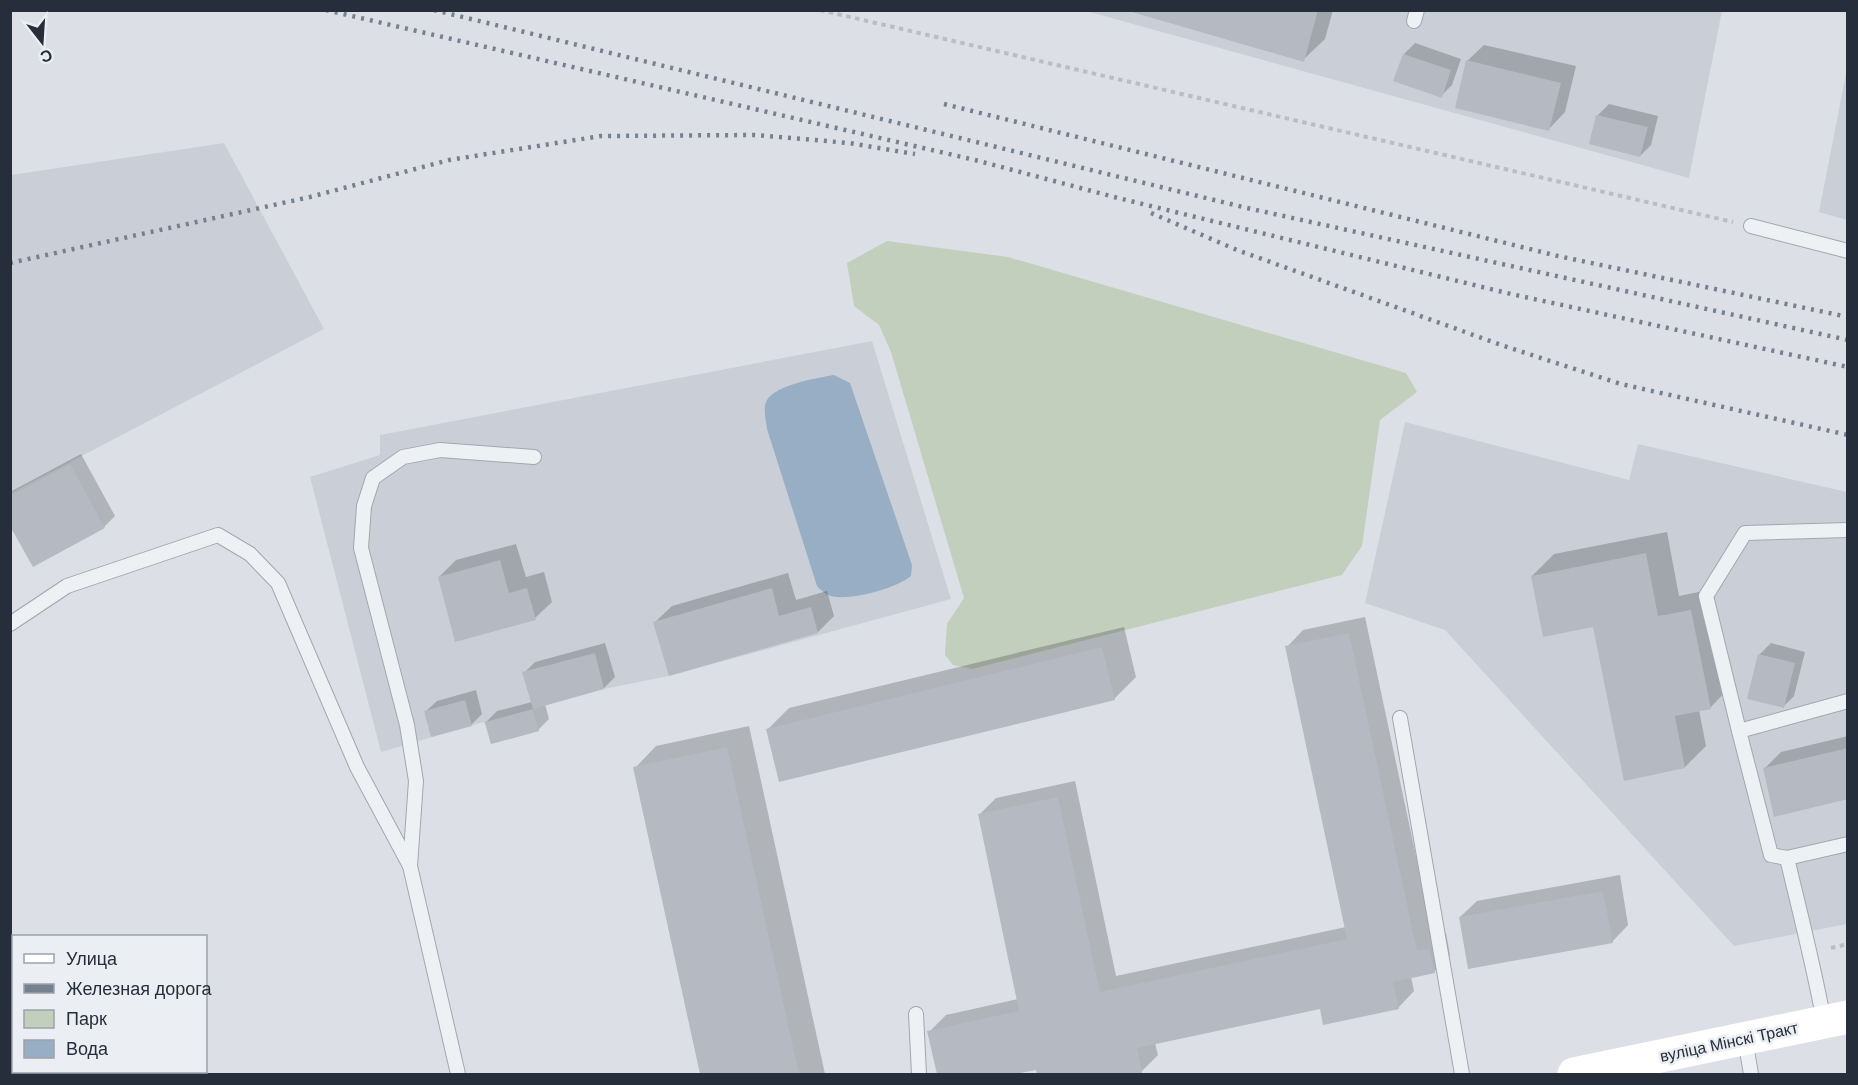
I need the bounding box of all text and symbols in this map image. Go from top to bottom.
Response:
north arrow [12,12,72,72]
text: С [37,44,55,68]
legend [12,935,207,1073]
text: Улица [66,947,118,971]
text: Железная дорога [66,977,212,1001]
text: Парк [66,1007,107,1031]
street label: вуліца Мінскі Тракт [1658,1017,1801,1067]
text: Вода [66,1037,109,1061]

